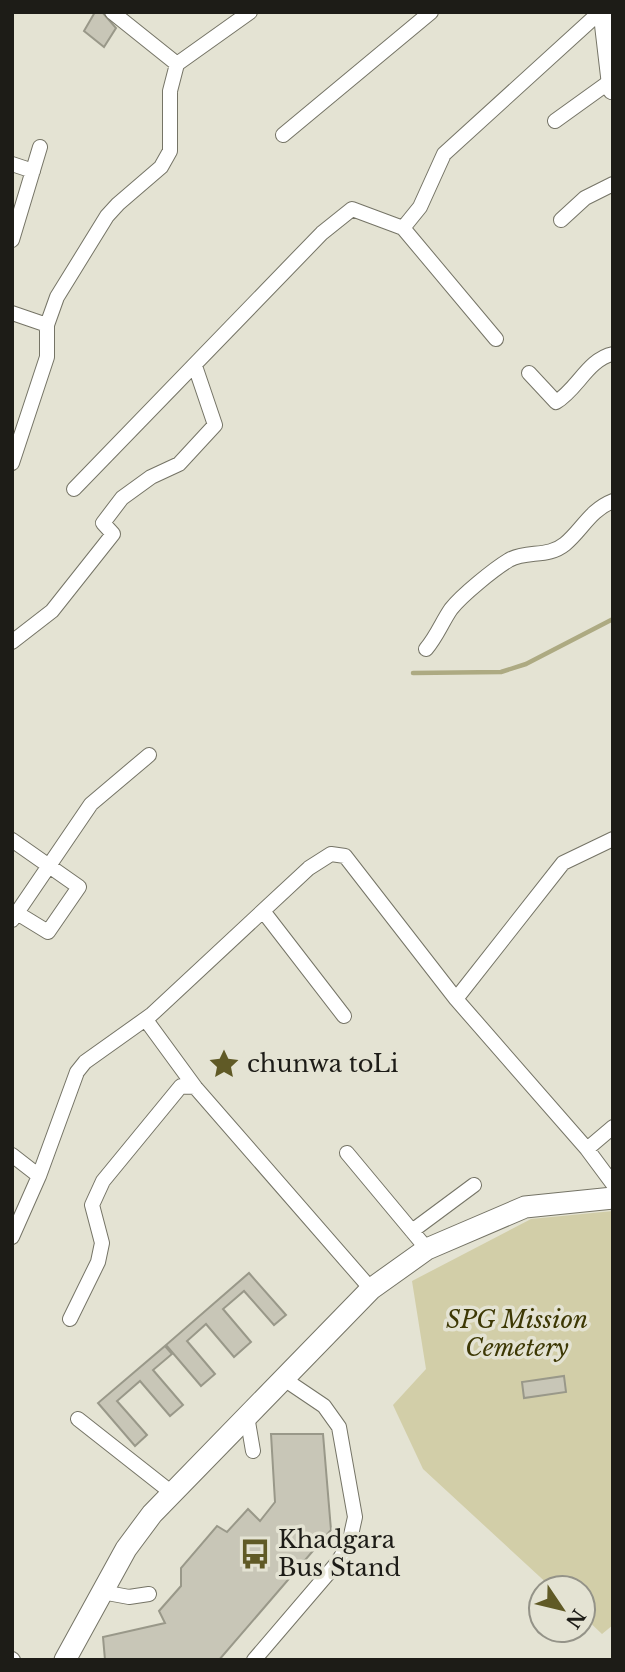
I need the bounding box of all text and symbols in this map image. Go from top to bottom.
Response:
place icon: chunwa toLi [207,1047,241,1081]
place label: chunwa toLi [247,1049,398,1078]
park label: SPG Mission Cemetery [446,1305,588,1362]
place label: Khadgara Bus Stand [278,1525,401,1582]
bus stop icon: Khadgara Bus Stand [238,1537,272,1571]
north arrow [527,1574,597,1644]
text: N [561,1605,590,1632]

